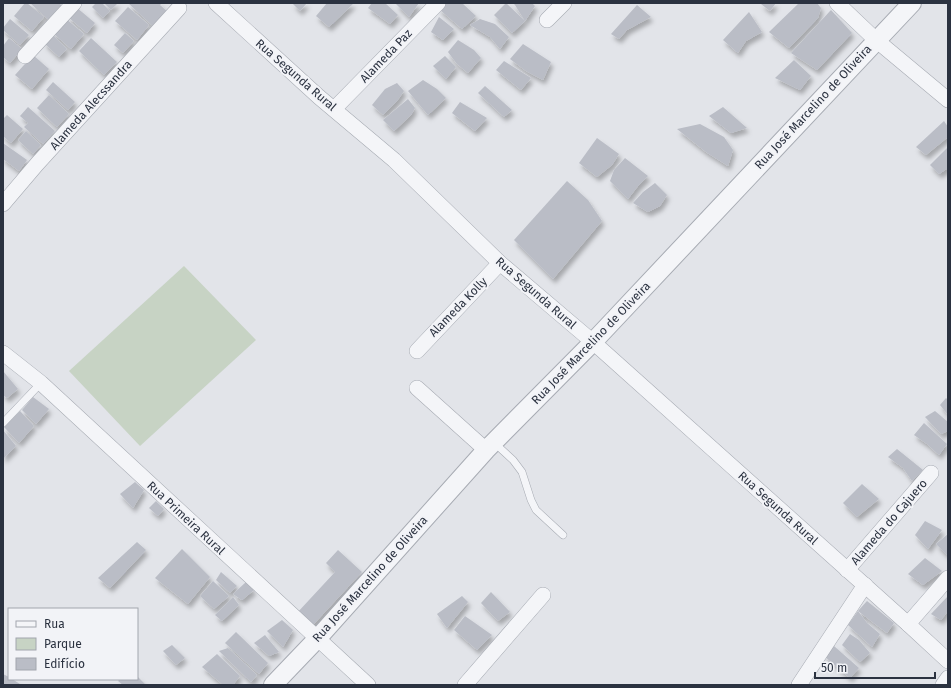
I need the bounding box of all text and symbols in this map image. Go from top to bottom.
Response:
street label: Alameda Paz [357,26,415,86]
street label: Rua Segunda Rural [253,36,340,114]
street label: Rua José Marcelino de Oliveira [752,42,874,172]
street label: Alameda Alecssandra [47,57,135,153]
street label: Rua Segunda Rural [493,254,580,332]
street label: Alameda Kolly [426,274,490,340]
street label: Rua José Marcelino de Oliveira [529,279,653,407]
street label: Rua Segunda Rural [735,469,821,548]
street label: Alameda do Cajuero [848,476,930,568]
street label: Rua Primeira Rural [144,478,228,558]
street label: Rua José Marcelino de Oliveira [310,513,430,645]
legend [8,608,138,680]
text: Rua [44,617,65,631]
text: Parque [44,637,82,651]
scale bar [815,654,935,680]
text: Edifício [44,657,85,671]
text: 50 m [821,661,847,675]

